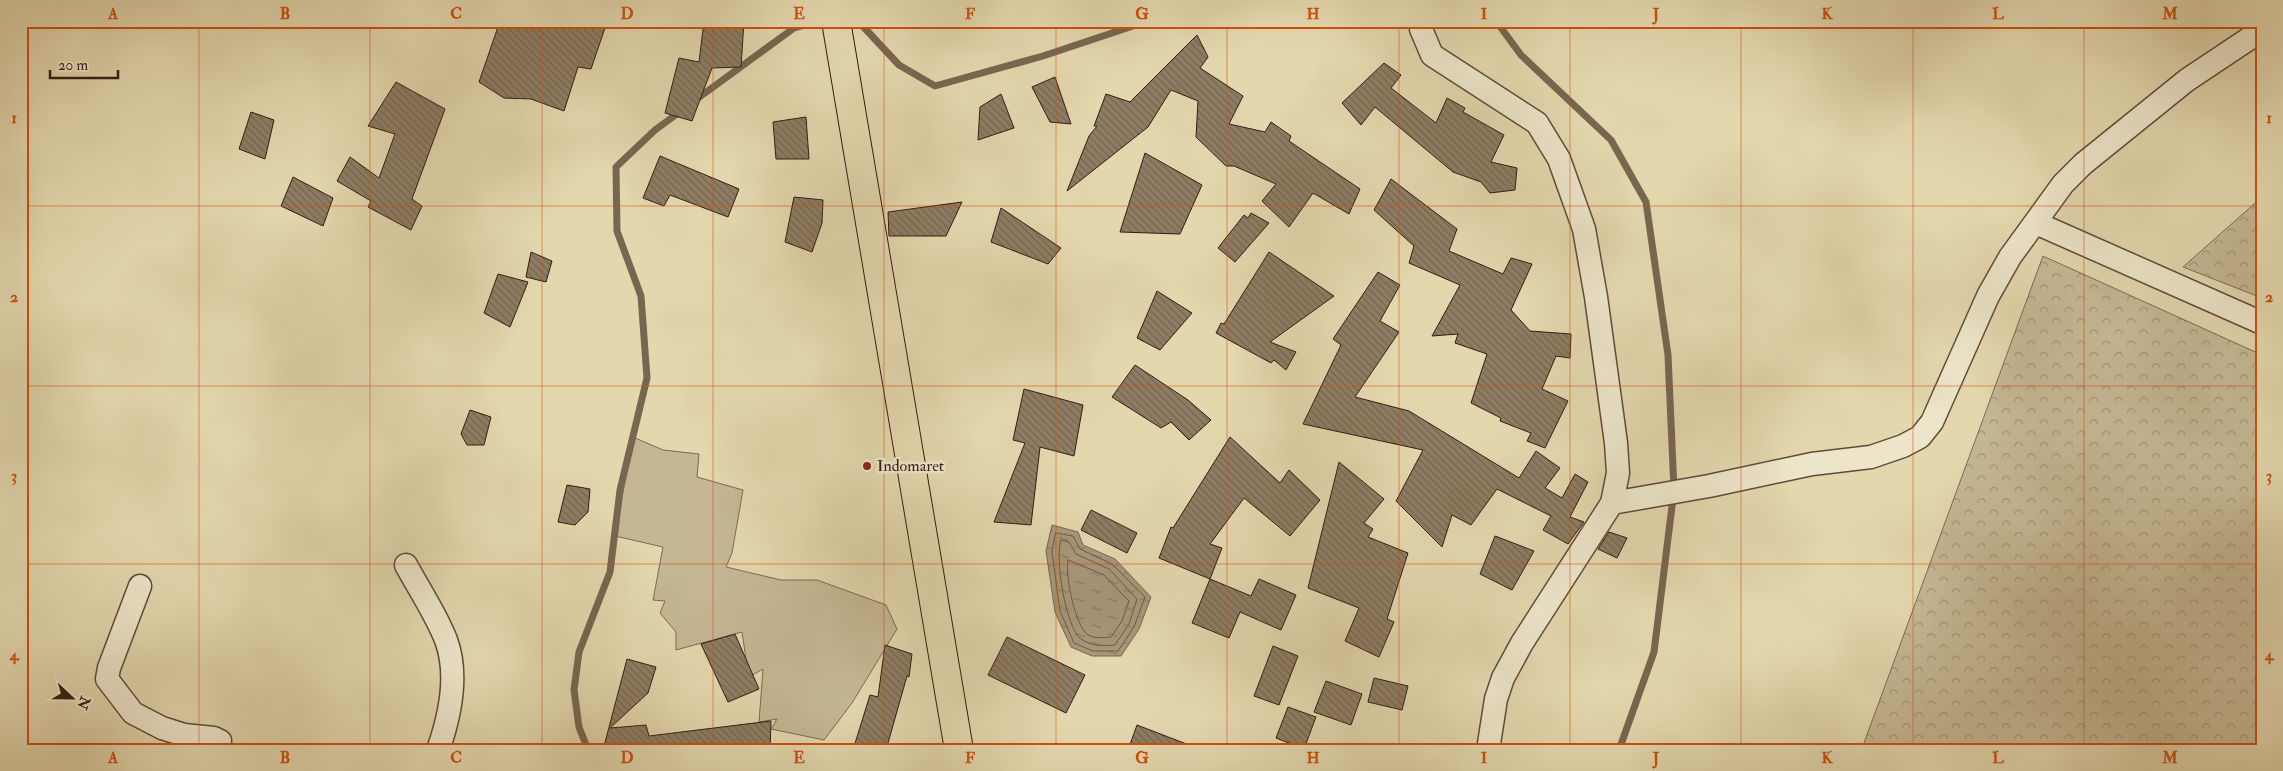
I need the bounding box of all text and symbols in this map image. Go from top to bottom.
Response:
text: A [107,4,119,24]
text: B [280,4,290,24]
text: C [450,4,462,24]
text: D [620,4,634,24]
text: E [793,4,805,24]
text: F [965,4,975,24]
text: G [1135,4,1149,24]
text: H [1306,4,1320,24]
text: I [1481,4,1488,24]
text: J [1652,4,1660,25]
text: K [1821,4,1833,24]
text: L [1992,4,2004,24]
text: M [2161,4,2178,24]
scale bar [50,48,118,80]
text: 20 m [58,56,88,75]
text: 1 [11,108,17,128]
text: 1 [2266,108,2272,128]
text: 2 [10,287,18,307]
text: 2 [2265,287,2273,307]
place label: Indomaret [877,456,944,476]
marker: Indomaret [861,460,873,472]
text: 3 [11,466,17,486]
text: 3 [2266,466,2272,486]
text: 4 [9,645,20,665]
text: 4 [2264,645,2275,665]
north arrow [48,674,98,724]
text: N [73,693,94,712]
text: A [107,748,119,768]
text: B [280,748,290,768]
text: C [450,748,462,768]
text: D [620,748,634,768]
text: E [793,748,805,768]
text: F [965,748,975,768]
text: G [1135,748,1149,768]
text: H [1306,748,1320,768]
text: I [1481,748,1488,768]
text: J [1652,748,1660,769]
text: K [1821,748,1833,768]
text: L [1992,748,2004,768]
text: M [2161,748,2178,768]

